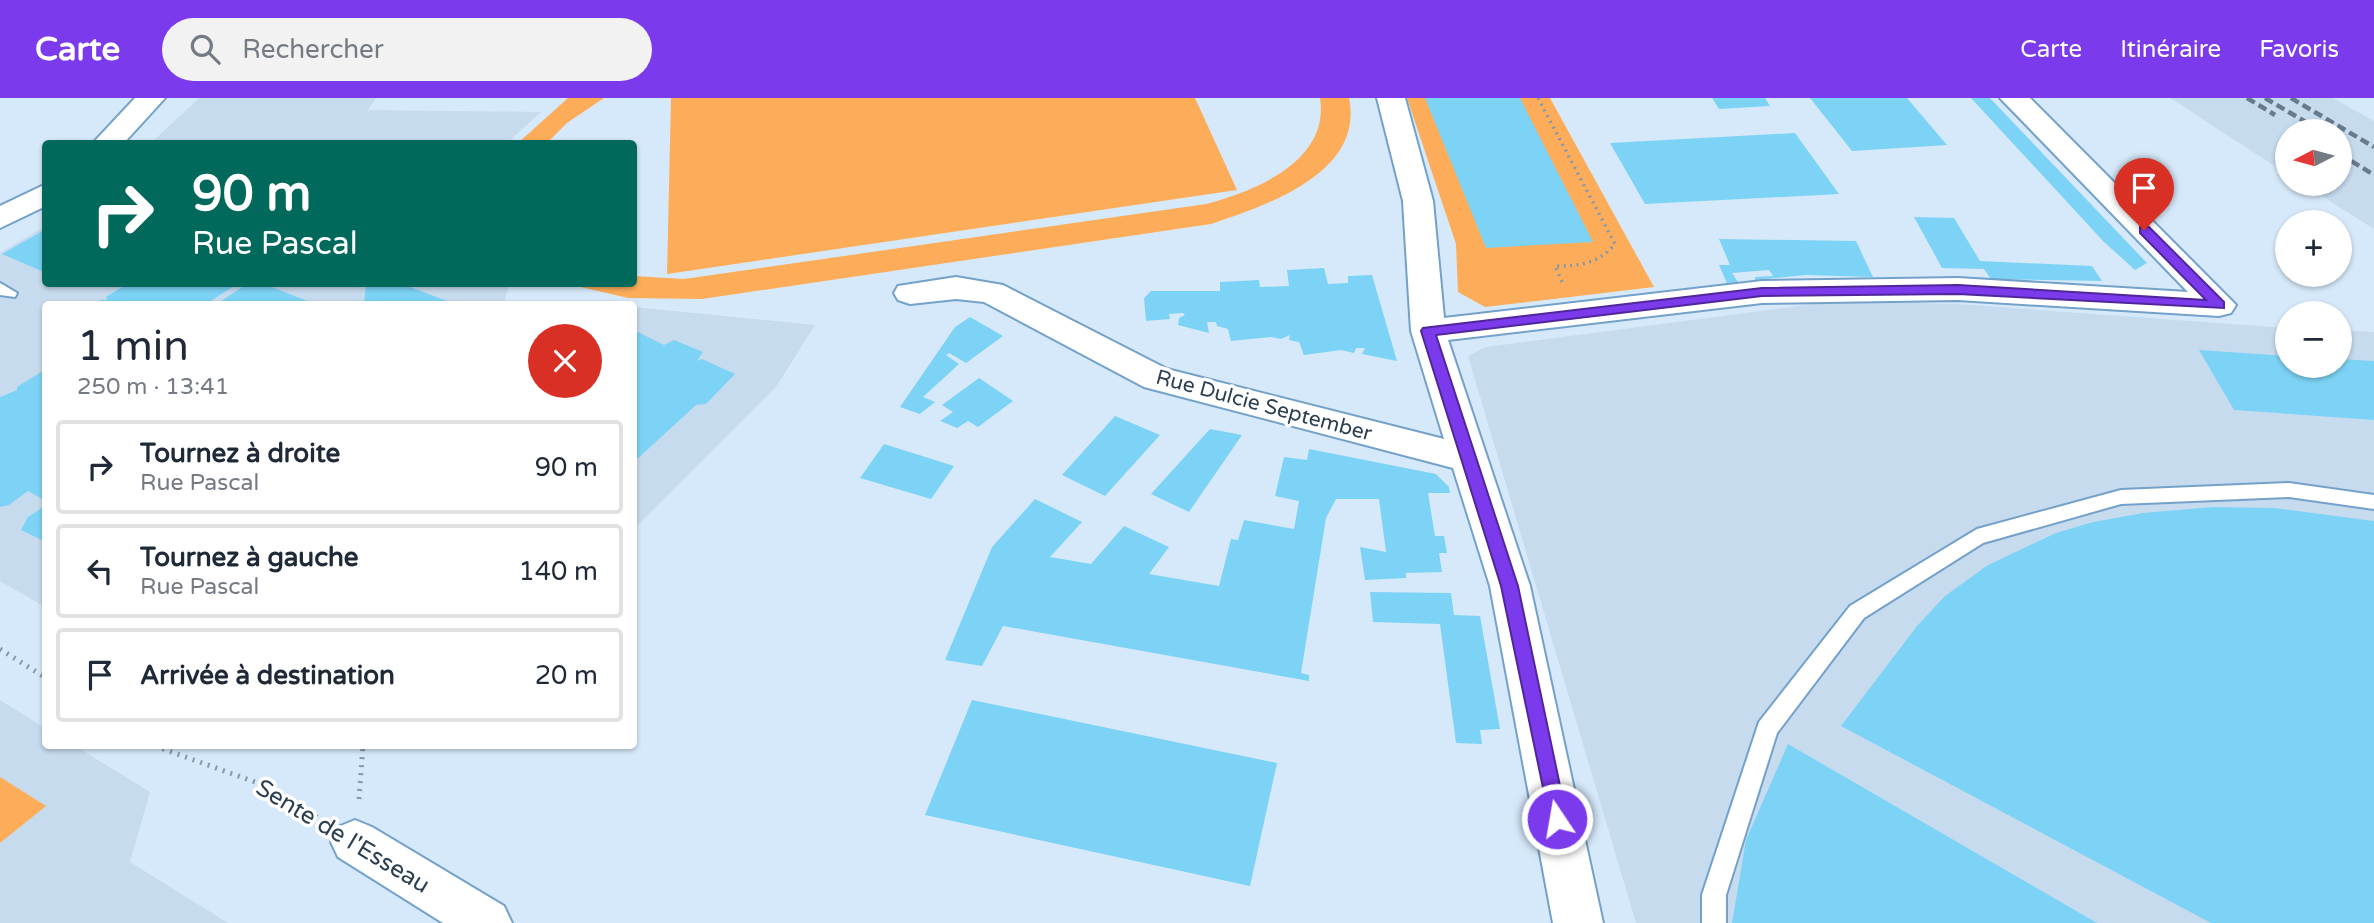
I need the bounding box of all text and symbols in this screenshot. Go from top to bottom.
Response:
search box [162,18,652,81]
text: Carte [35,30,120,69]
icon: search [186,30,224,68]
text: Rechercher [242,34,384,65]
text: Carte [2020,35,2082,64]
text: Itinéraire [2120,35,2221,64]
text: Favoris [2259,35,2339,64]
north arrow [2275,119,2352,196]
map controls [2275,119,2352,378]
pin [2114,158,2174,230]
text: 90 m [192,165,311,224]
icon: right [77,168,168,259]
icon: arrive [2125,169,2163,207]
button: + [2275,210,2352,287]
text: Rue Pascal [192,225,358,263]
button: − [2275,301,2352,378]
text: 1 min [77,321,189,372]
button: close [528,324,602,398]
street label: Rue Dulcie September [1153,365,1375,446]
text: 250 m · 13:41 [77,373,229,401]
text: Tournez à droite [140,438,340,469]
icon: right [81,448,119,486]
text: 90 m [535,452,598,483]
text: Rue Pascal [140,469,259,497]
text: Tournez à gauche [140,542,359,573]
icon: left [81,552,119,590]
text: 140 m [518,556,598,587]
text: Rue Pascal [140,573,259,601]
icon: arrive [81,656,119,694]
text: Arrivée à destination [140,660,395,691]
text: 20 m [535,660,598,691]
street label: Sente de l'Esseau [251,773,435,900]
position arrow [1520,782,1594,856]

